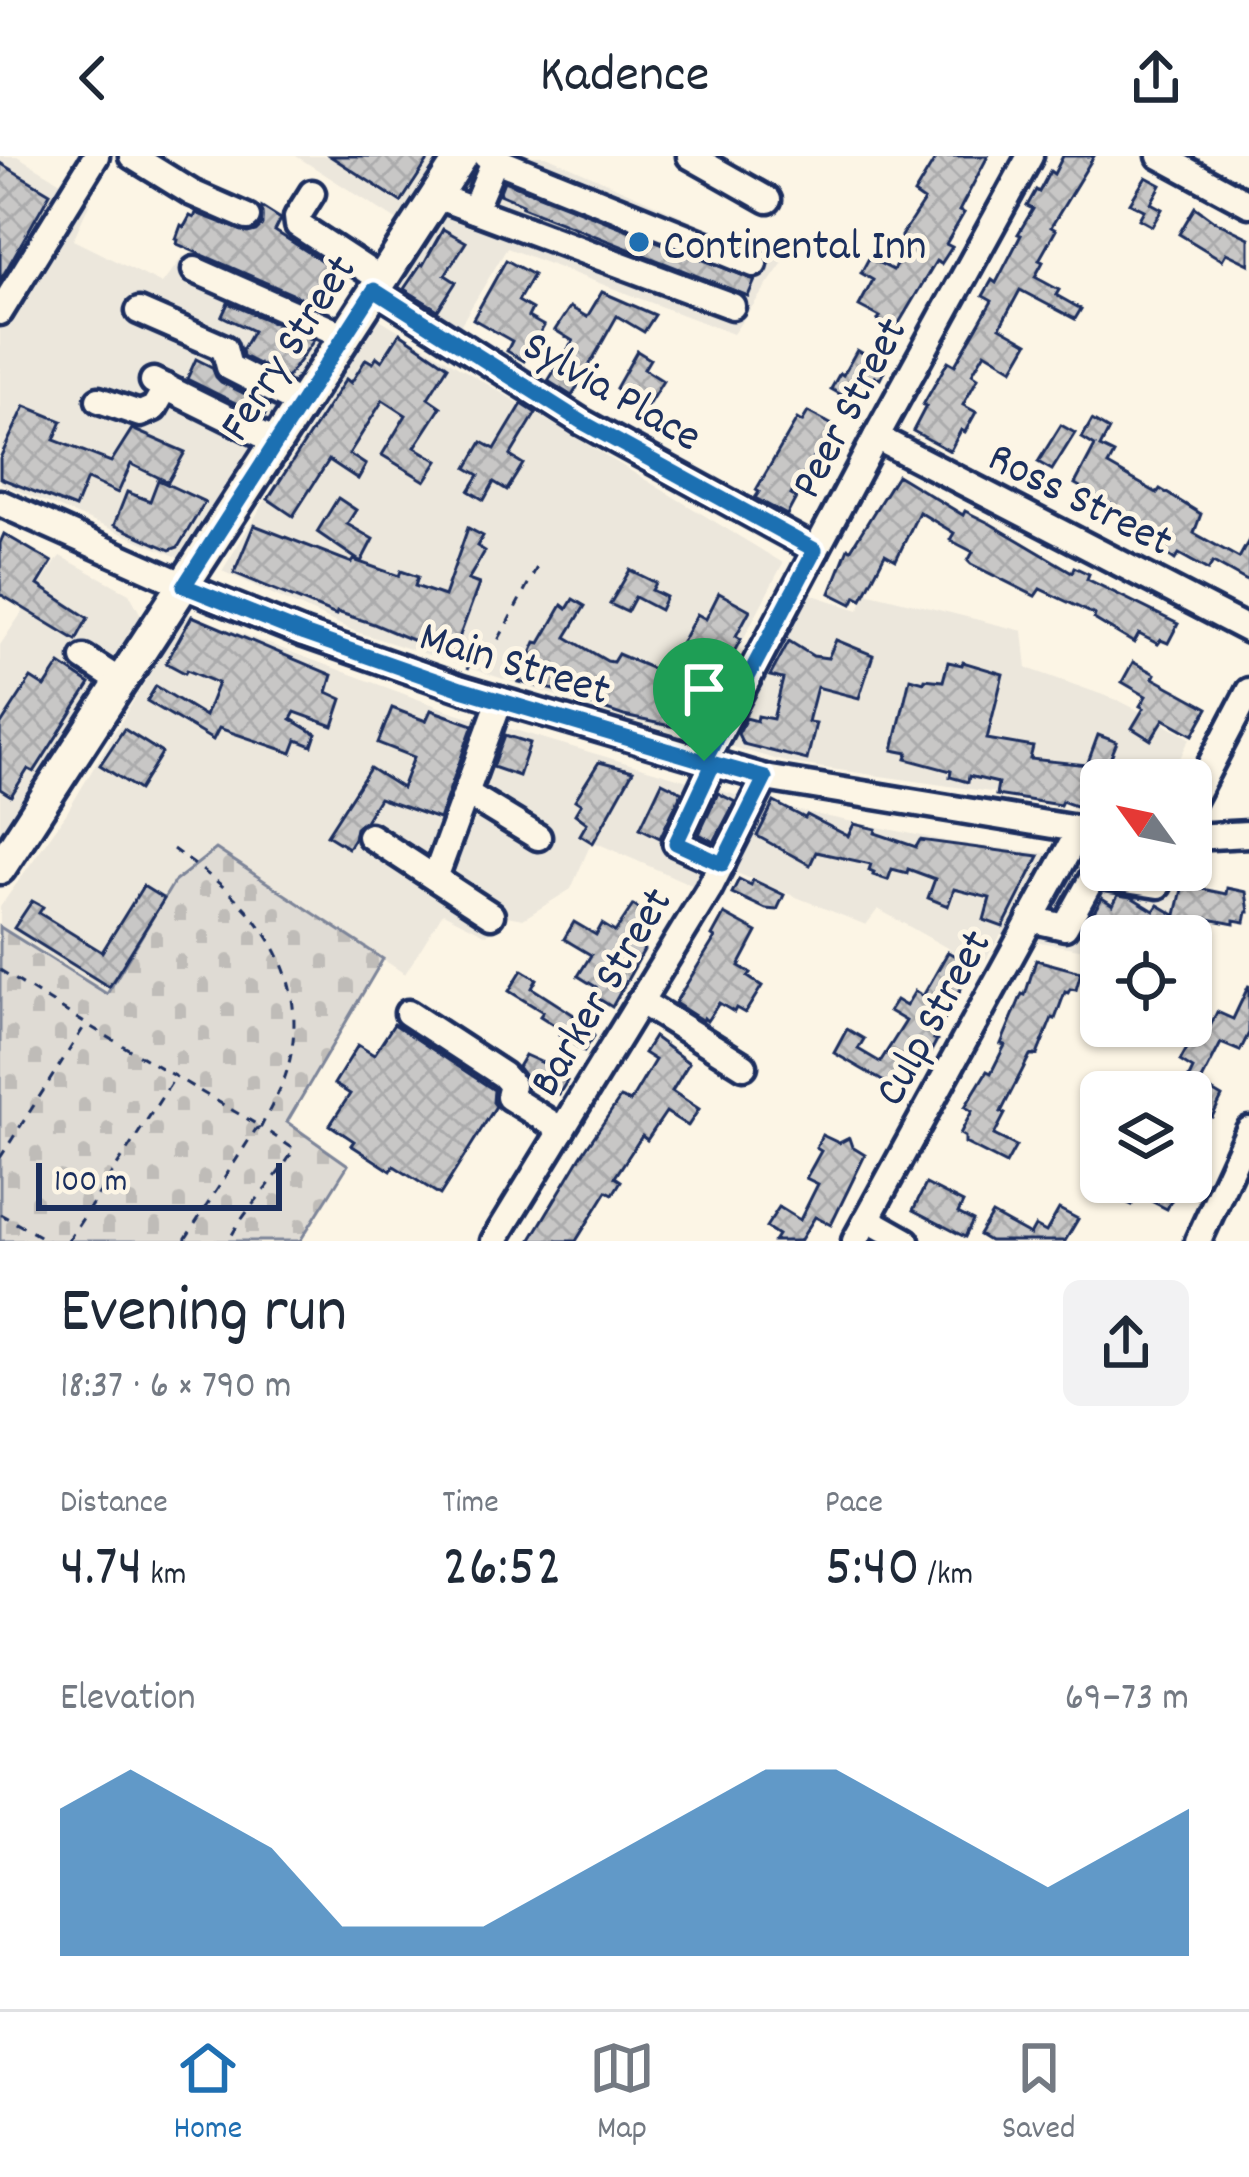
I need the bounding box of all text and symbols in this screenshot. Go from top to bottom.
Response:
text: Kadence [540,40,709,117]
icon: back [60,45,126,111]
icon: share [1123,45,1189,111]
place label: Continental Inn [663,217,927,281]
marker: Continental Inn [626,229,652,255]
street label: Ferry Street [207,244,375,456]
street label: Peer Street [778,308,927,511]
street label: Sylvia Place [509,317,712,471]
street label: Ross Street [975,428,1182,576]
street label: Main Street [411,607,617,726]
pin [653,638,755,761]
icon: arrive [671,656,737,722]
north arrow [1080,759,1212,891]
map controls [1080,759,1212,1203]
street label: Barker Street [516,877,692,1110]
button: locate [1080,915,1212,1047]
street label: Culp Street [861,920,1011,1119]
button: layers [1080,1071,1212,1203]
scale bar [36,1157,282,1210]
text: 100 m [54,1160,127,1207]
text: Evening run [60,1269,347,1363]
button: share [1063,1280,1189,1406]
text: 18:37 · 6 × 790 m [60,1361,292,1416]
text: Distance [60,1481,168,1528]
text: Time [442,1481,499,1528]
text: Pace [825,1481,883,1528]
text: 4.74 [60,1528,143,1614]
text: 26:52 [442,1528,562,1614]
text: 5:40 [825,1528,920,1614]
text: km [143,1553,187,1600]
text: /km [920,1553,973,1600]
text: Elevation [60,1673,196,1728]
text: 69–73 m [1065,1673,1189,1728]
tab: Home [173,2035,242,2154]
tab: Map [589,2035,655,2154]
tab: Saved [1002,2035,1076,2154]

